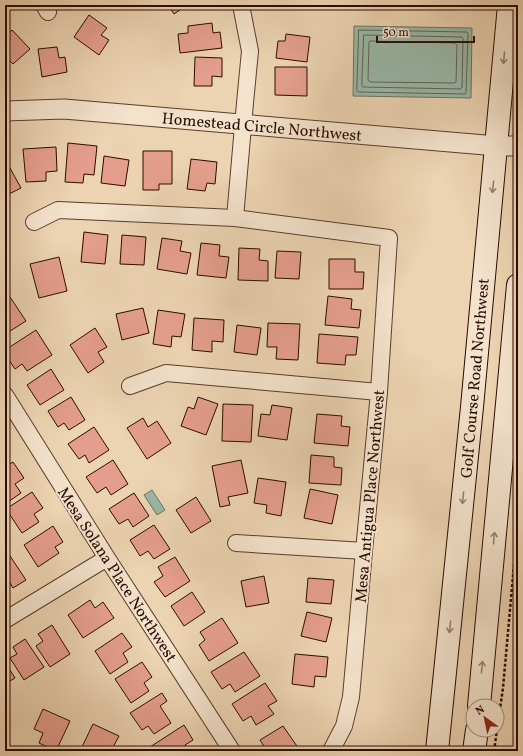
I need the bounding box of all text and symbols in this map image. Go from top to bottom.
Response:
scale bar [377,18,474,44]
text: 50 m [383,25,409,41]
one-way arrow [501,51,508,64]
street label: Homestead Circle Northwest [161,108,363,148]
one-way arrow [489,180,496,193]
street label: Golf Course Road Northwest [456,277,496,479]
street label: Mesa Antigua Place Northwest [351,388,391,604]
street label: Mesa Solana Place Northwest [51,483,181,667]
one-way arrow [459,491,466,504]
one-way arrow [491,532,498,545]
one-way arrow [446,620,454,633]
one-way arrow [479,661,486,674]
north arrow [465,698,505,738]
text: N [473,702,488,719]

